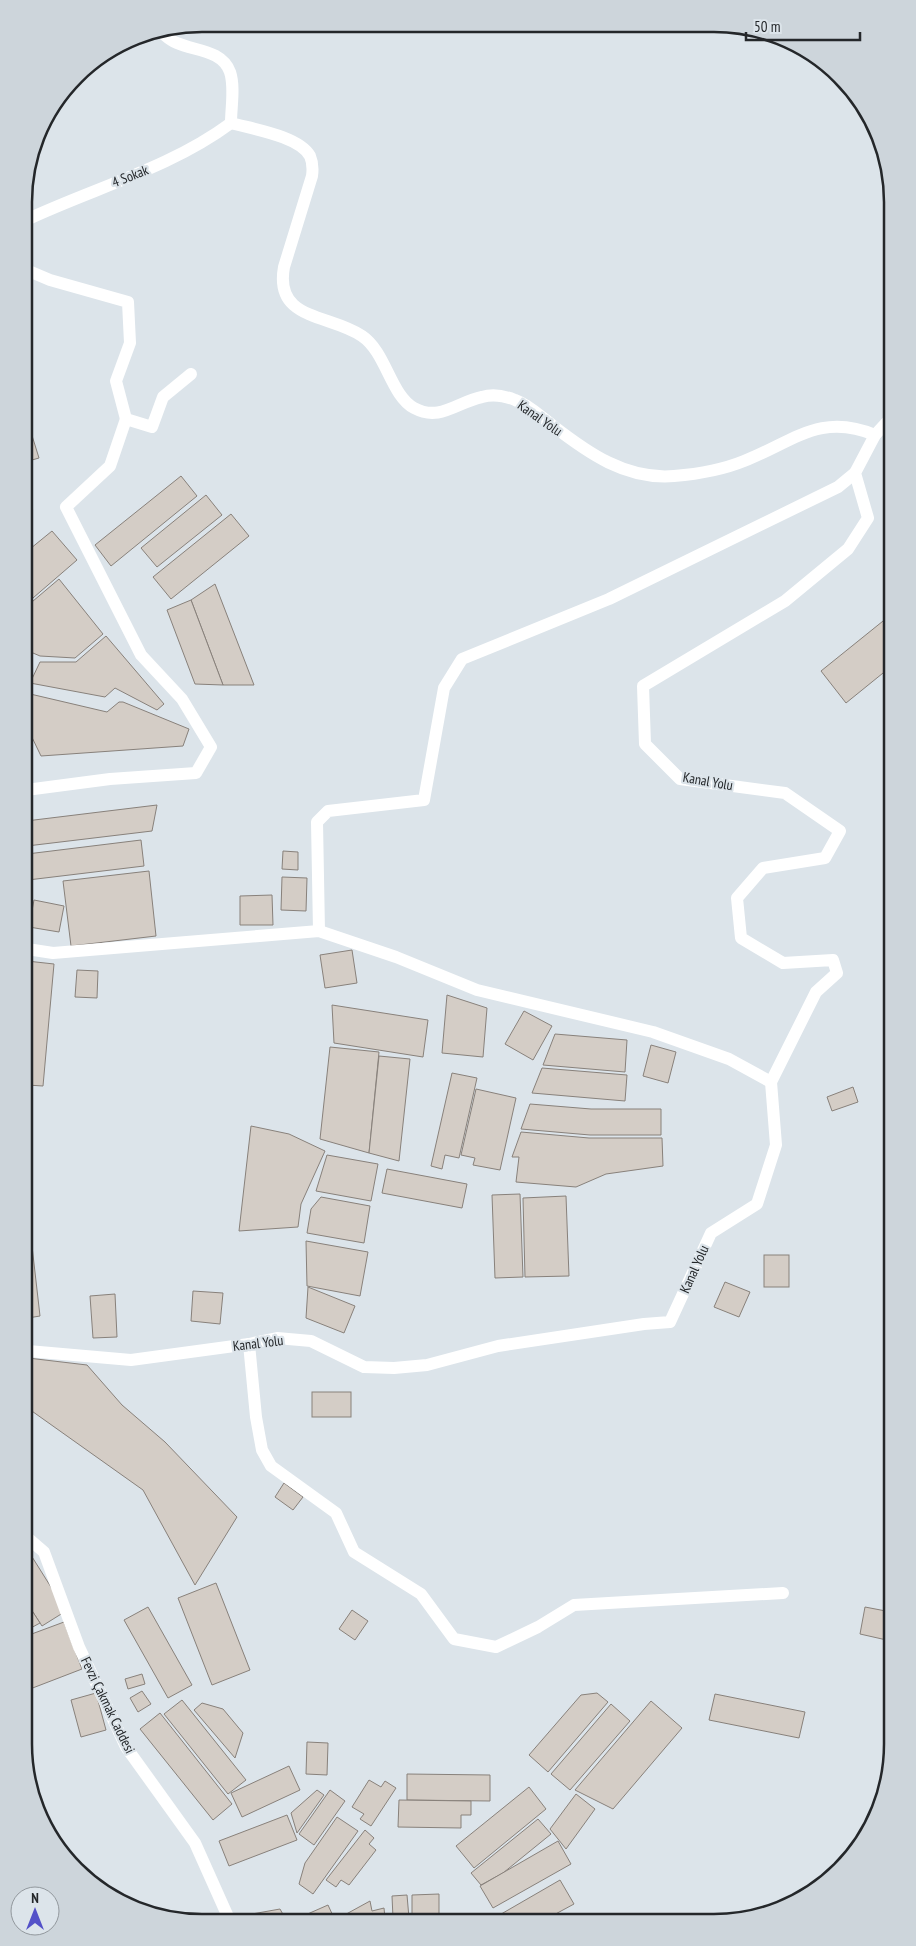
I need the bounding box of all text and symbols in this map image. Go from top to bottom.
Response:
scale bar [746,10,860,42]
text: 50 m [754,17,780,36]
street label: 4 Sokak [109,161,151,191]
street label: Kanal Yolu [514,396,566,440]
street label: Kanal Yolu [682,768,734,794]
street label: Kanal Yolu [675,1242,713,1296]
street label: Kanal Yolu [232,1331,284,1355]
street label: Fevzi Çakmak Caddesi [77,1654,139,1756]
north arrow [10,1886,60,1936]
text: N [31,1889,39,1907]

